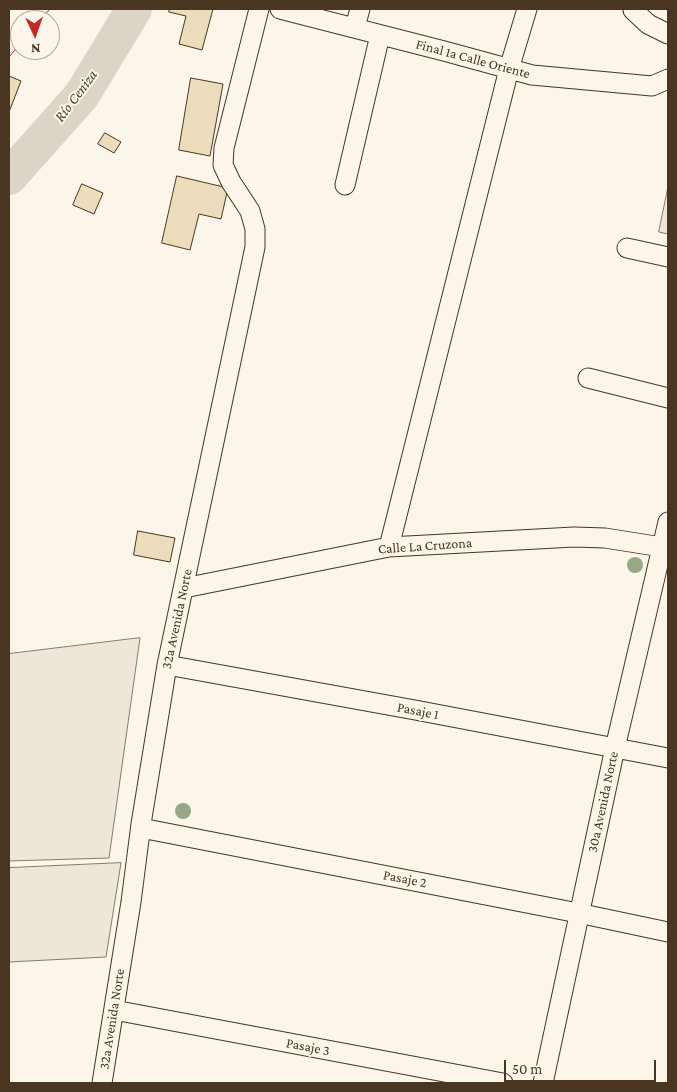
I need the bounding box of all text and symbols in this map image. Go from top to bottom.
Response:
north arrow [10,10,60,60]
street label: Final 1a Calle Oriente [414,36,532,82]
text: N [31,41,41,57]
water label: Río Ceniza [51,66,101,126]
street label: Calle La Cruzona [377,534,473,558]
street label: 32a Avenida Norte [158,567,196,671]
street label: Pasaje 1 [396,699,440,723]
street label: 30a Avenida Norte [584,750,622,854]
street label: Pasaje 2 [382,867,428,891]
street label: 32a Avenida Norte [96,967,128,1071]
street label: Pasaje 3 [285,1035,331,1059]
scale bar [507,1050,660,1082]
text: 50 m [512,1061,542,1077]

